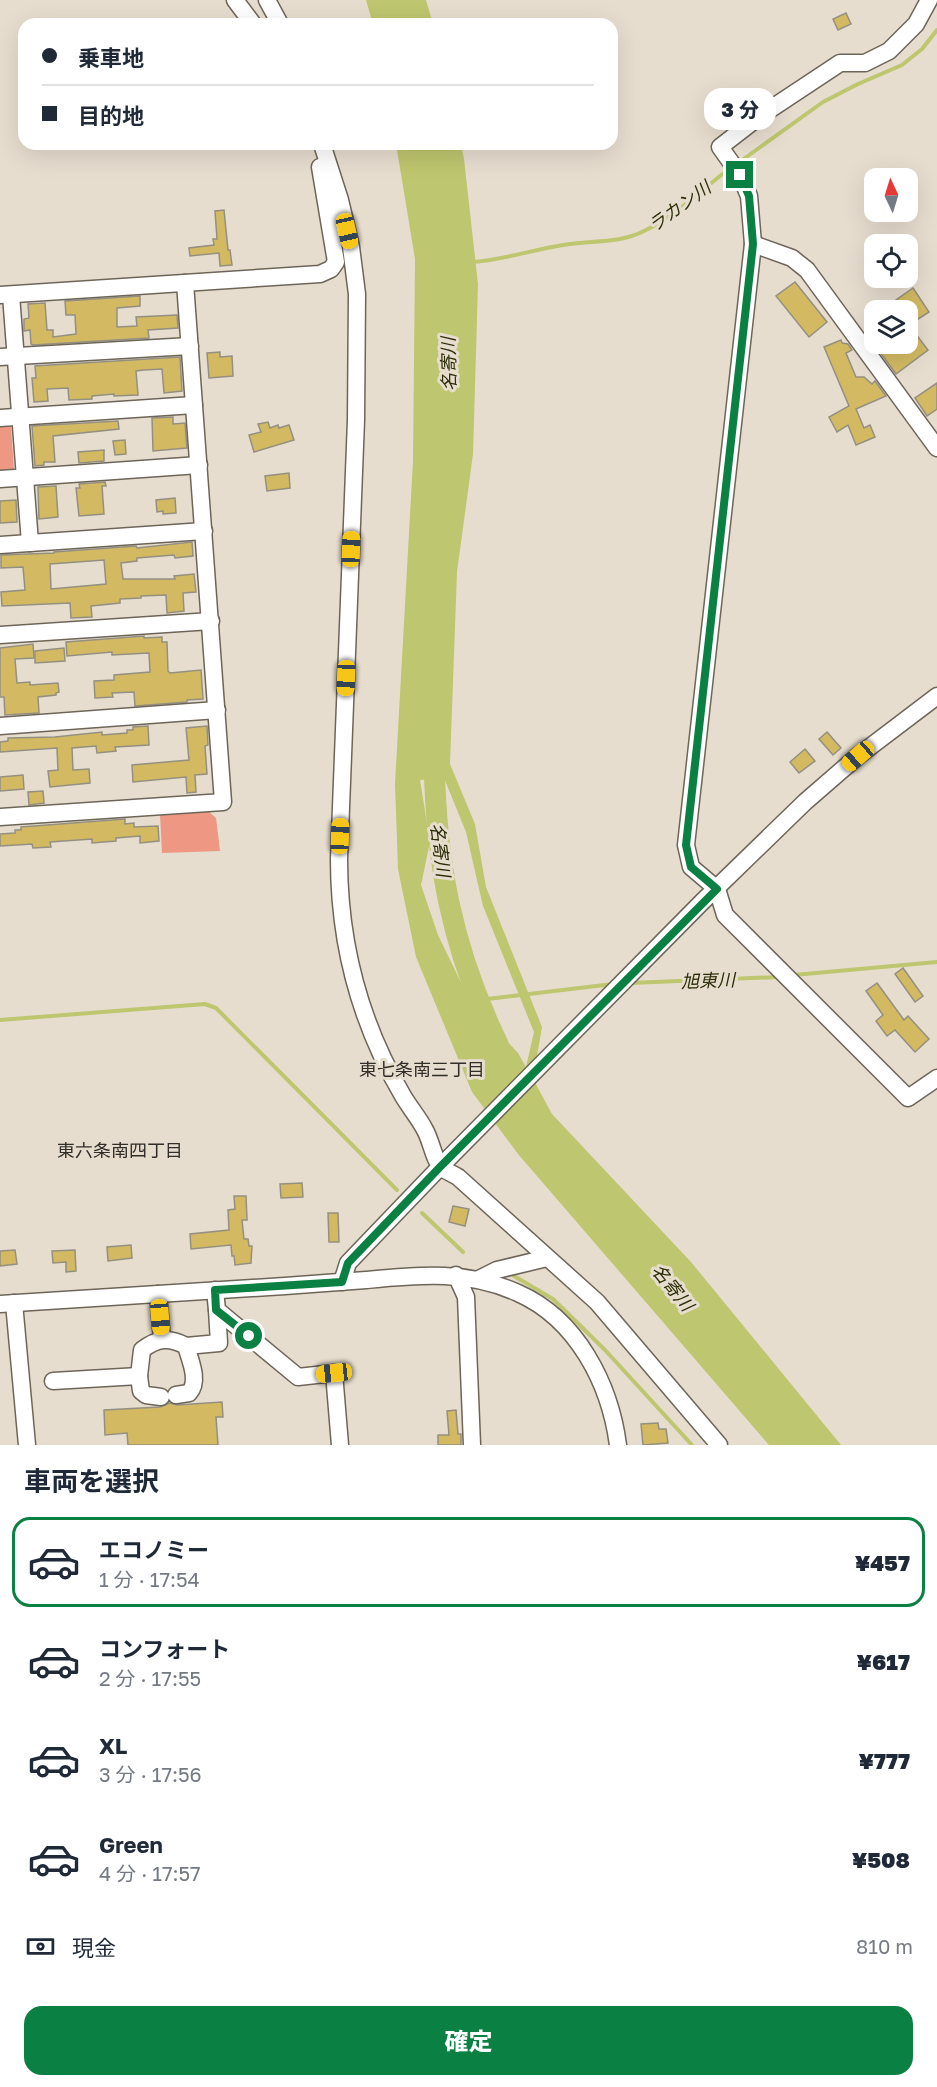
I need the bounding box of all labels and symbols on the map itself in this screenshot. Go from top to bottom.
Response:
callout: 3 分 [704,88,776,130]
route end [726,161,753,188]
north arrow [864,168,918,222]
water label: ラカン川 [643,175,716,236]
car [334,211,360,251]
water label: 名寄川 [436,335,459,391]
car [341,531,361,567]
car [336,660,356,696]
car [839,737,877,775]
car [330,818,350,854]
water label: 名寄川 [427,822,455,880]
water label: 旭東川 [681,968,737,992]
district label: 東七条南三丁目 [359,1058,485,1080]
district label: 東六条南四丁目 [57,1139,183,1161]
water label: 名寄川 [647,1259,700,1316]
car [149,1298,171,1336]
route start [235,1322,262,1349]
car [315,1362,353,1384]

